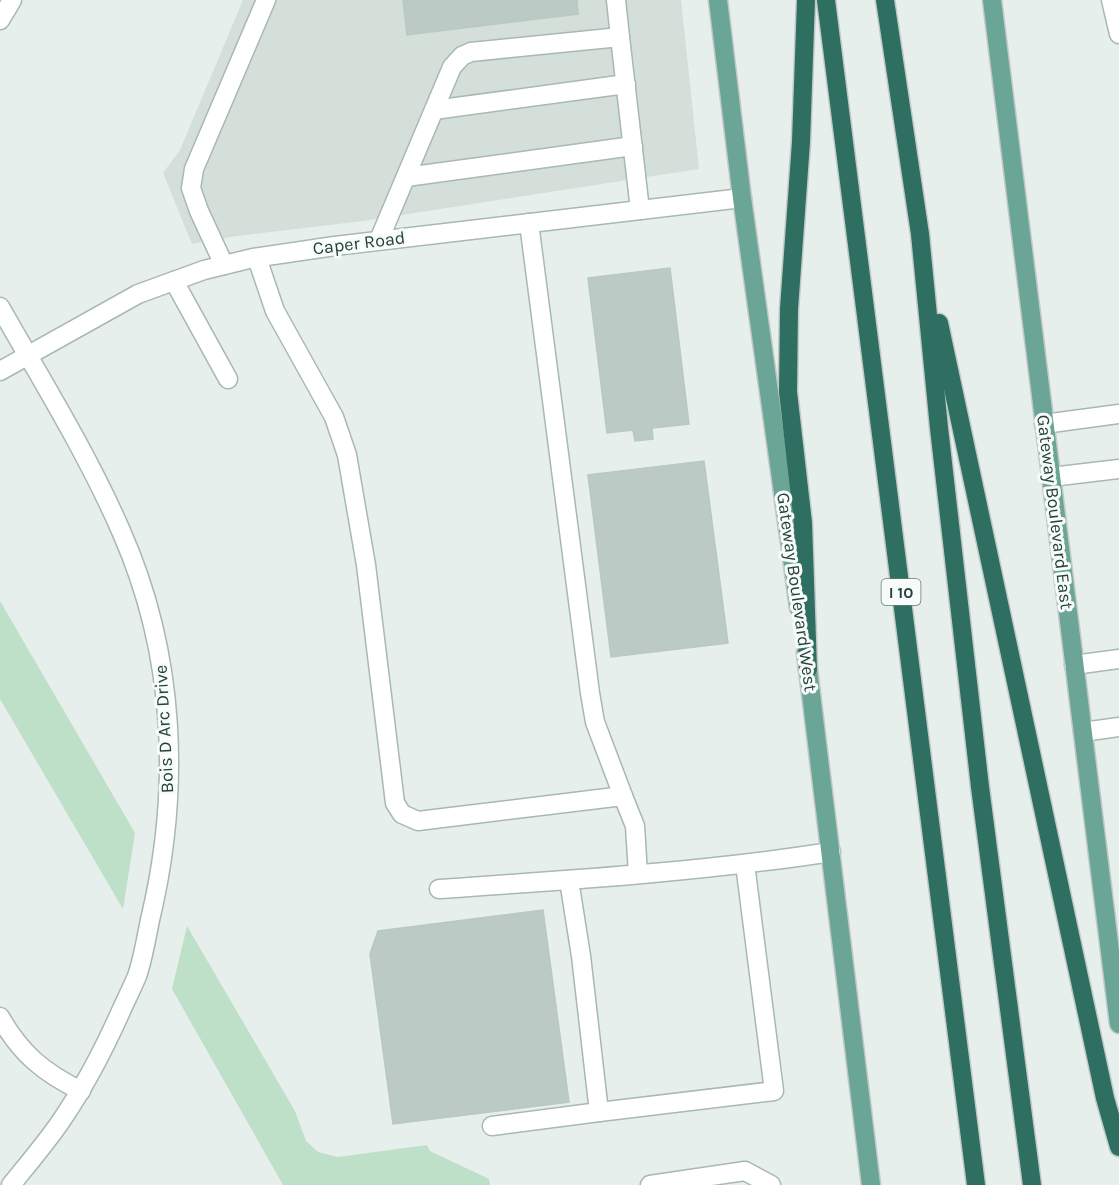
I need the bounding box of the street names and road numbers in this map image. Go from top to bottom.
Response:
street label: Caper Road [312,226,406,260]
street label: Gateway Boulevard East [1032,413,1078,611]
street label: Gateway Boulevard West [772,491,822,693]
road number: I 10 [882,579,920,605]
street label: Bois D Arc Drive [150,664,178,794]

